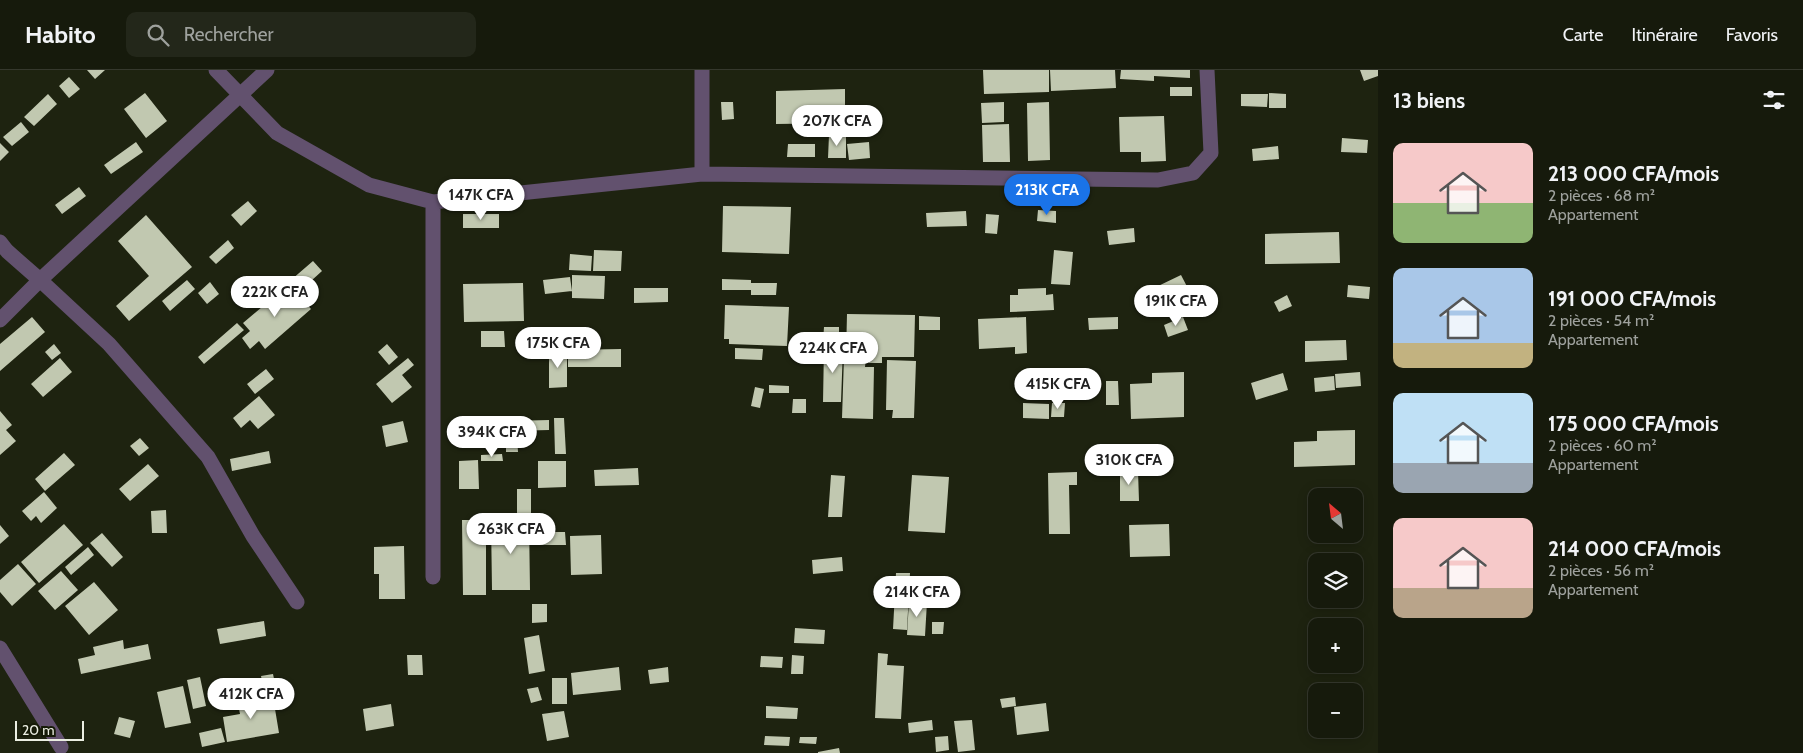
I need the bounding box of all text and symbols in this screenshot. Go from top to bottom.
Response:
search box [126,12,476,57]
text: Habito [25,20,96,49]
icon: search [144,21,172,49]
text: Rechercher [184,23,274,46]
text: Carte [1563,24,1603,46]
text: Itinéraire [1631,24,1698,46]
text: Favoris [1726,24,1778,46]
icon: filters [1760,86,1788,114]
text: 13 biens [1393,88,1465,113]
pin: 207K CFA [785,104,889,147]
text: 207K CFA [803,111,871,130]
text: 213 000 CFA/mois [1548,161,1719,186]
icon: home [1433,163,1493,223]
pin: 213K CFA [995,174,1099,216]
pin: 147K CFA [429,178,533,221]
text: 213K CFA [1015,180,1079,199]
text: 147K CFA [449,185,513,204]
text: 2 pièces · 68 m² [1548,186,1655,205]
text: Appartement [1548,205,1638,224]
pin: 222K CFA [223,276,327,318]
text: 222K CFA [242,282,308,301]
pin: 191K CFA [1124,284,1228,327]
text: 191 000 CFA/mois [1548,286,1716,311]
icon: home [1433,288,1493,348]
text: 191K CFA [1145,291,1207,310]
text: 2 pièces · 54 m² [1548,311,1654,330]
pin: 175K CFA [506,326,610,369]
text: Appartement [1548,330,1638,349]
pin: 224K CFA [781,332,885,374]
text: 175K CFA [526,333,590,352]
text: 224K CFA [799,338,867,357]
pin: 415K CFA [1006,368,1110,410]
text: 415K CFA [1025,374,1091,393]
text: 175 000 CFA/mois [1548,411,1719,436]
icon: home [1433,413,1493,473]
pin: 394K CFA [440,416,544,458]
text: 394K CFA [458,422,526,441]
text: 2 pièces · 60 m² [1548,436,1657,455]
pin: 310K CFA [1077,444,1181,486]
text: 310K CFA [1096,450,1162,469]
text: Appartement [1548,455,1638,474]
north arrow [1308,488,1362,542]
map controls [1308,488,1363,738]
pin: 263K CFA [459,512,563,555]
text: 263K CFA [477,519,545,538]
text: 214 000 CFA/mois [1548,536,1721,561]
icon: home [1433,538,1493,598]
button: layers [1308,553,1363,608]
text: 2 pièces · 56 m² [1548,561,1654,580]
pin: 214K CFA [865,576,969,618]
text: Appartement [1548,580,1638,599]
text: 214K CFA [884,582,950,601]
button: + [1308,618,1363,673]
pin: 412K CFA [199,678,303,720]
button: − [1308,683,1363,738]
text: 412K CFA [218,684,284,703]
scale bar [15,718,84,741]
text: 20 m [22,721,55,739]

